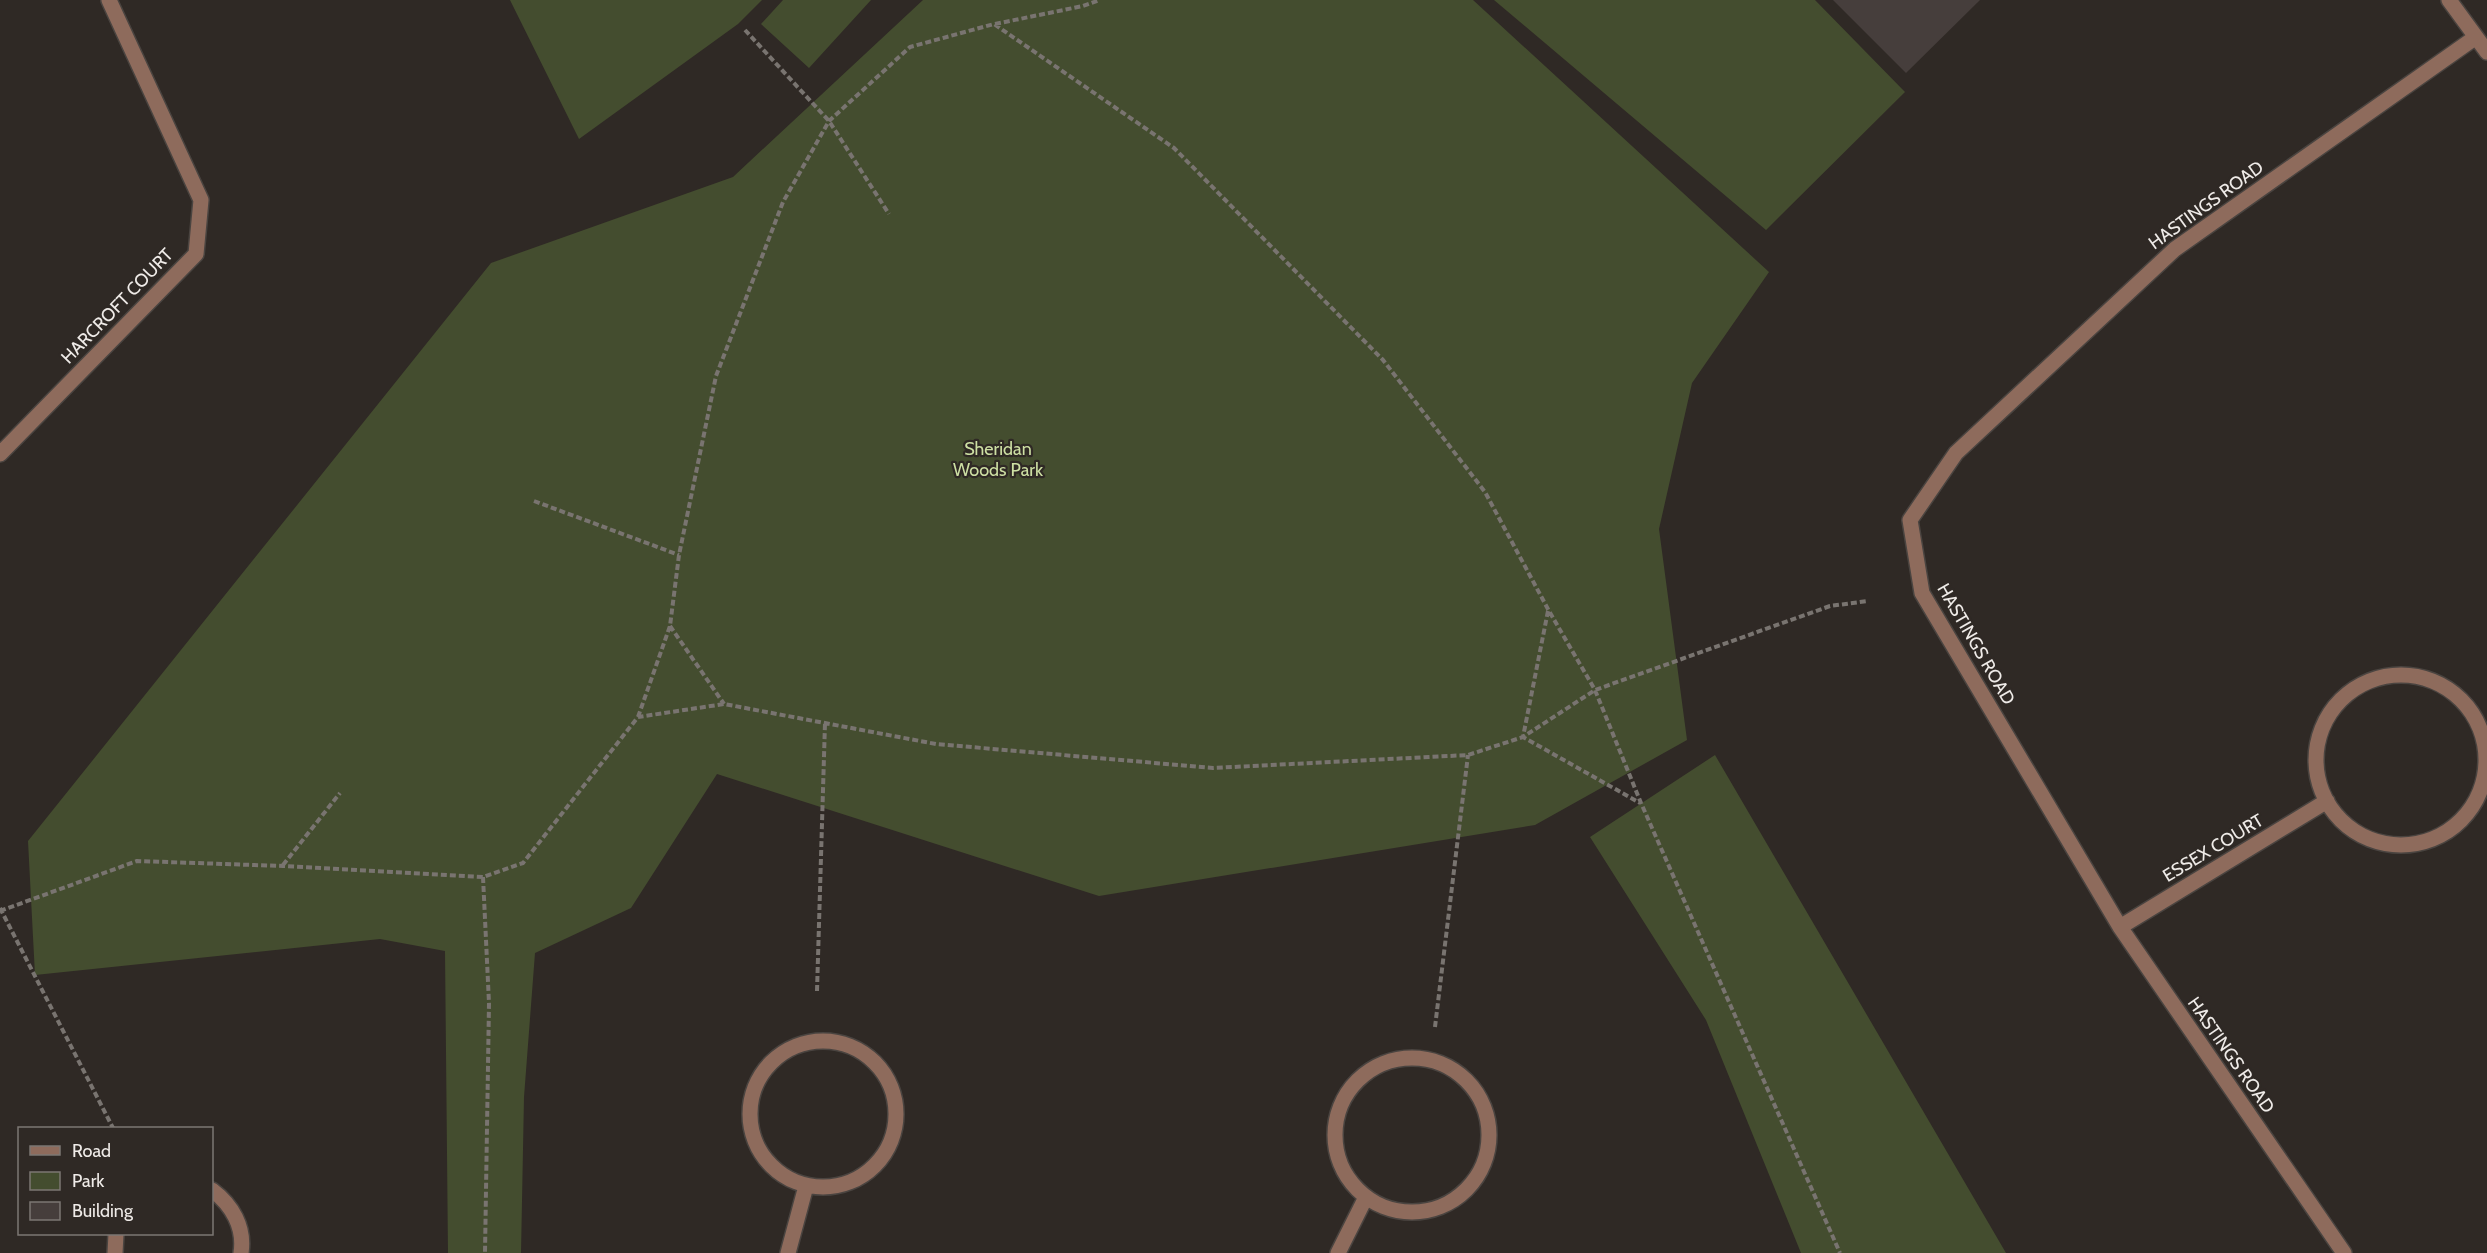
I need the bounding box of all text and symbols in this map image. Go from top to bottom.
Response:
street label: HASTINGS ROAD [2144,156,2268,254]
street label: HARCROFT COURT [56,244,178,368]
park label: Sheridan Woods Park [953,438,1044,481]
street label: HASTINGS ROAD [1932,579,2020,709]
street label: ESSEX COURT [2159,809,2268,887]
street label: HASTINGS ROAD [2183,993,2279,1117]
legend [18,1127,213,1235]
text: Road [72,1140,111,1162]
text: Park [72,1170,105,1192]
text: Building [72,1200,134,1222]

